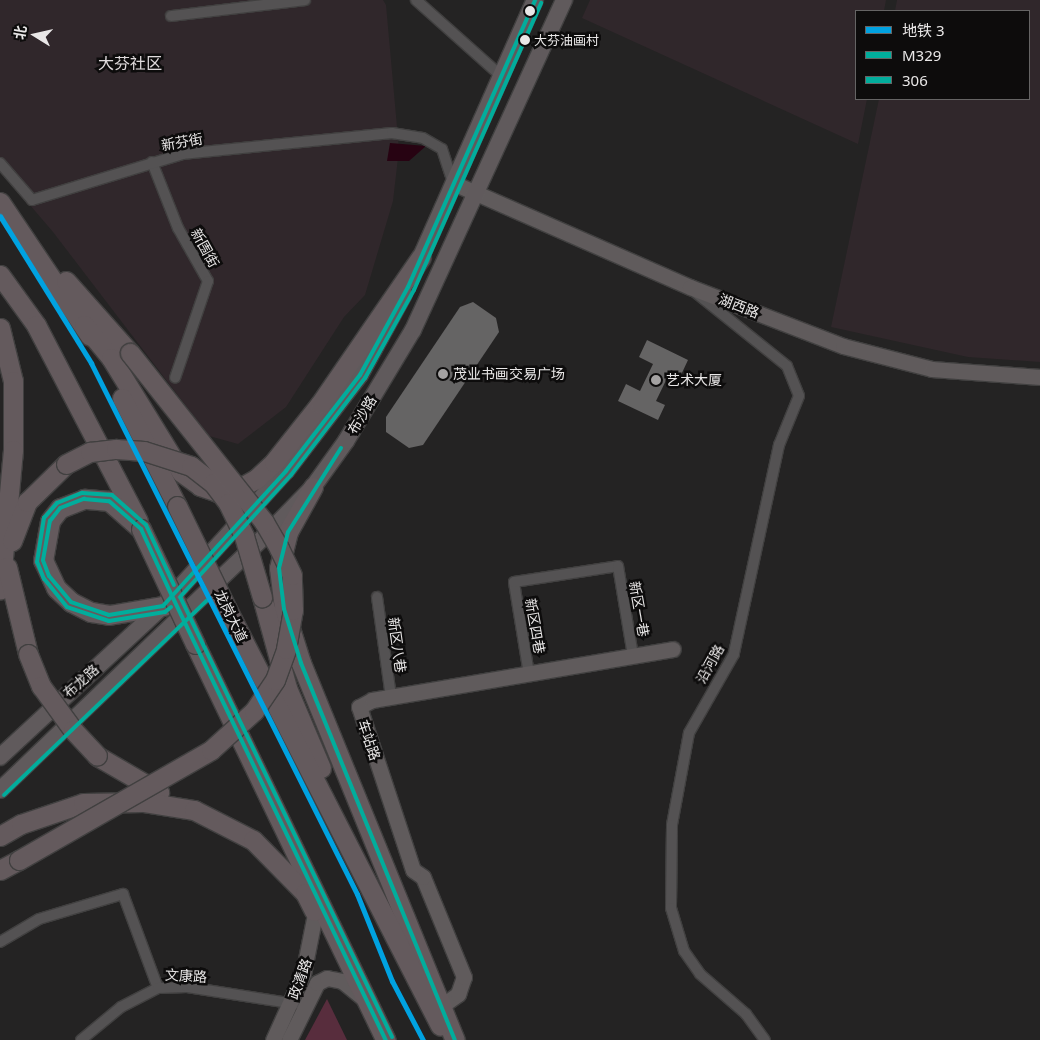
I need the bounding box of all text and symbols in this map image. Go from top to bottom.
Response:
unlabelled marker [525,6,535,16]
north arrow [10,10,60,60]
legend [855,10,1030,100]
text: 地铁 3 [902,20,944,40]
text: 北 [9,24,30,41]
place label: 大芬油画村 [534,32,599,48]
marker: 大芬油画村 [520,35,530,45]
text: M329 [902,45,941,65]
district label: 大芬社区 [98,53,162,73]
text: 306 [902,70,928,90]
street label: 新芬街 [160,130,204,154]
street label: 新围街 [187,226,223,270]
street label: 湖西路 [716,291,762,321]
place label: 茂业书画交易广场 [453,366,565,382]
marker: 茂业书画交易广场 [437,368,449,380]
place label: 艺术大厦 [666,372,722,388]
marker: 艺术大厦 [650,374,662,386]
street label: 布沙路 [344,393,380,437]
street label: 新区一巷 [626,580,652,638]
street label: 龙岗大道 [211,587,251,645]
street label: 新区四巷 [522,597,548,655]
street label: 新区八巷 [385,616,409,674]
street label: 沿河路 [692,642,728,686]
street label: 布龙路 [60,661,102,701]
street label: 车站路 [354,717,384,763]
street label: 政清路 [285,956,315,1002]
street label: 文康路 [165,967,207,985]

